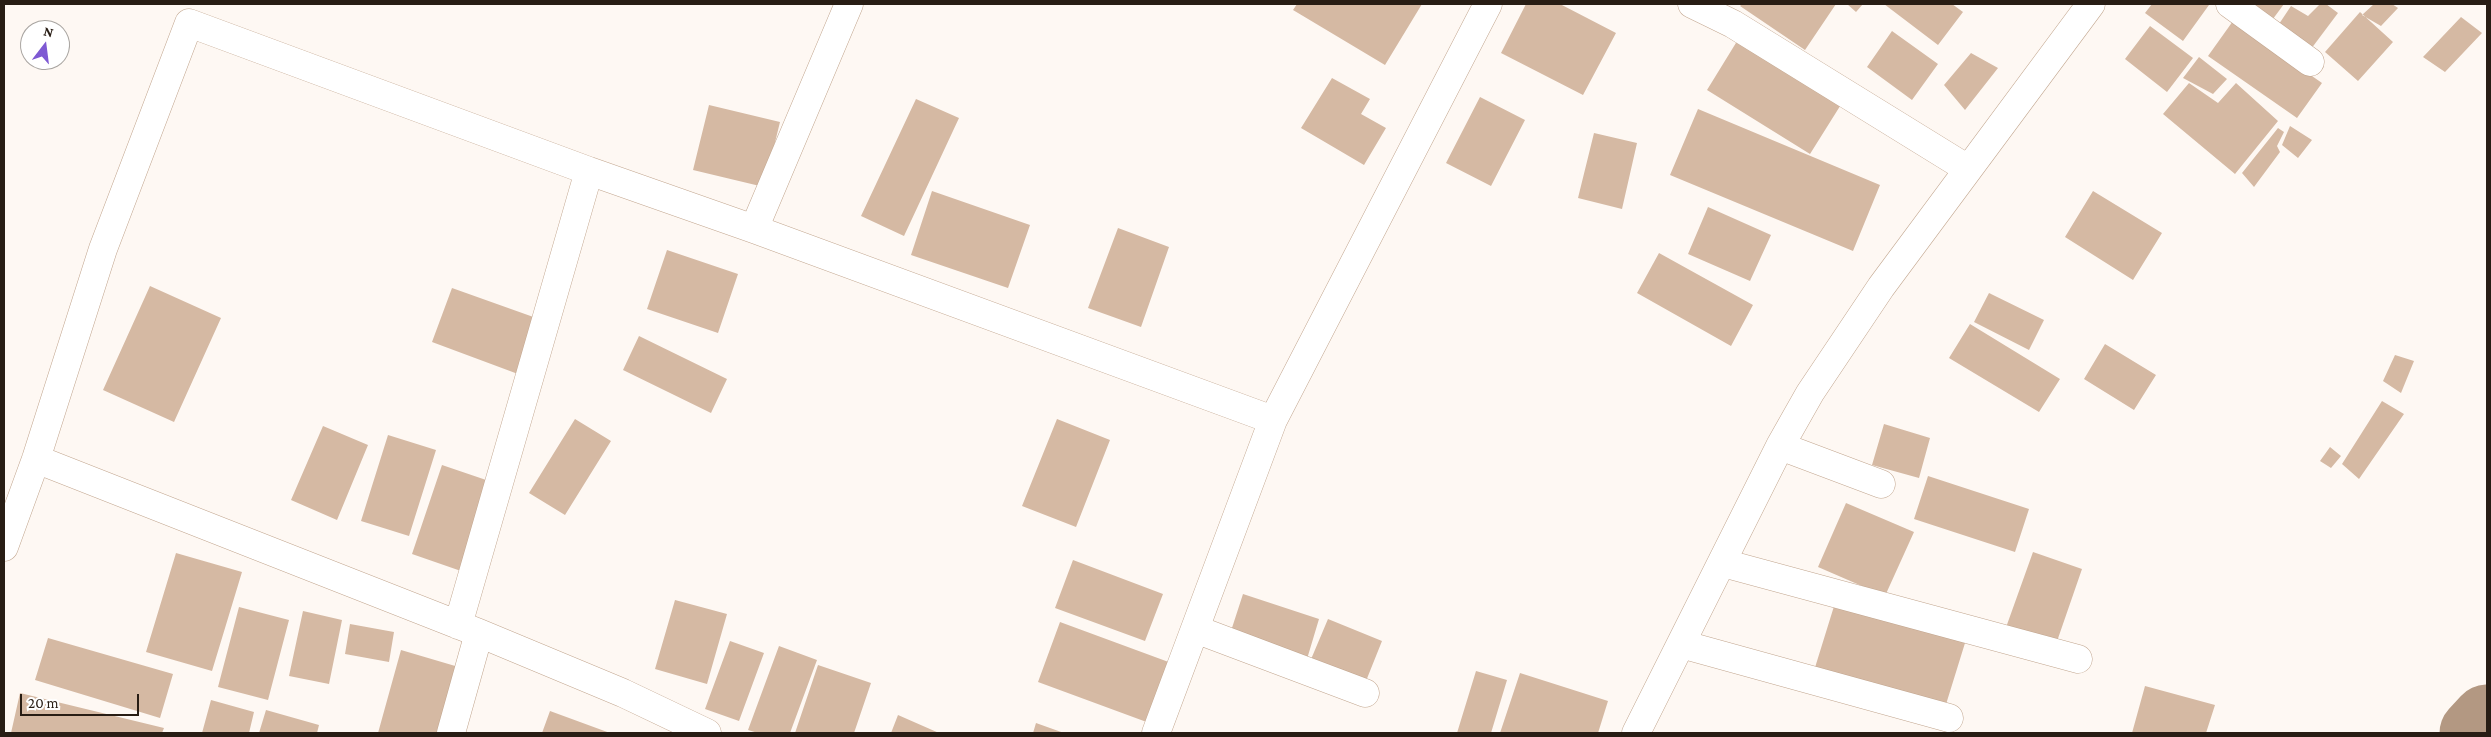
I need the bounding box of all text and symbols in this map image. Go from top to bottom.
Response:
north arrow [20,20,70,70]
text: N [42,23,55,40]
scale bar [22,684,141,716]
text: 20 m [28,695,59,711]

